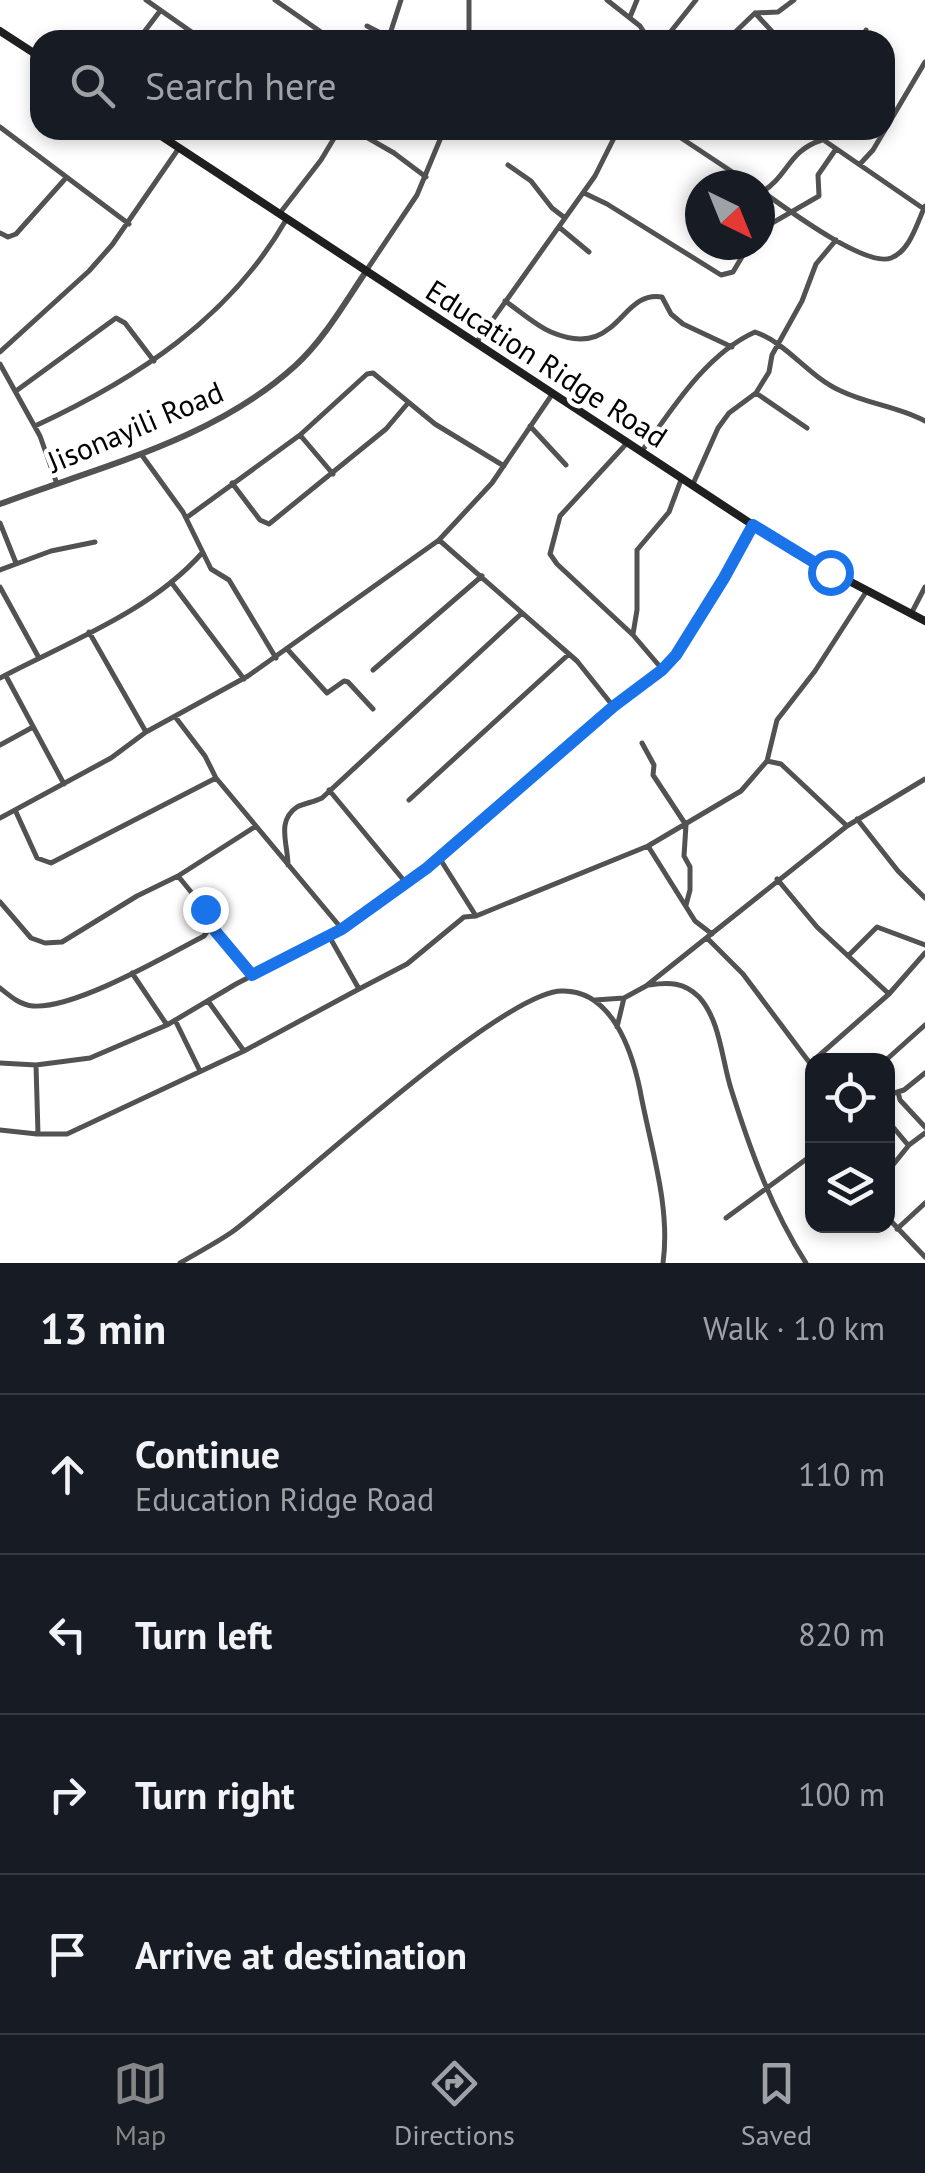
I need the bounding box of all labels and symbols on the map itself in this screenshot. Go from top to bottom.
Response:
north arrow [685,170,775,260]
street label: Education Ridge Road [419,270,675,456]
street label: Jisonayili Road [39,371,229,481]
route start [808,550,854,596]
route end [183,887,229,933]

